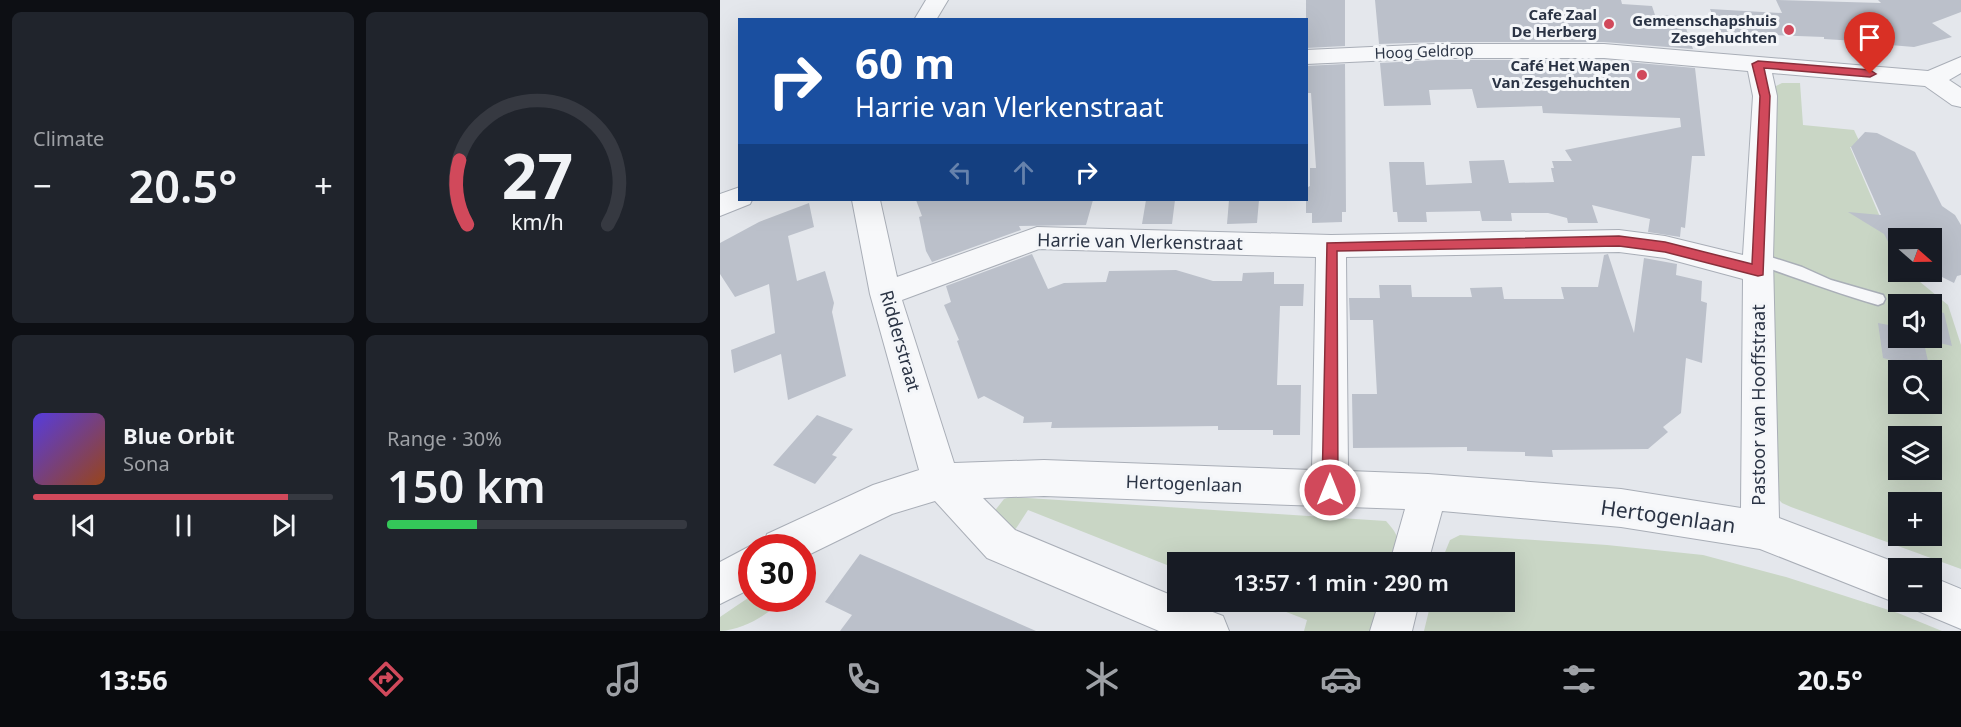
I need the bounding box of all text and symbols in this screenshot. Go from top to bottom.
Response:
place label: Cafe Zaal De Herberg [1512,4,1597,41]
place label: Gemeenschapshuis Zesgehuchten [1632,10,1777,47]
pin [1844,12,1895,74]
marker: Cafe Zaal De Herberg [1602,17,1616,31]
icon: arrive [1853,21,1886,54]
marker: Gemeenschapshuis Zesgehuchten [1782,23,1796,37]
text: 60 m [855,34,955,91]
street label: Hoog Geldrop [1374,39,1474,63]
icon: right [756,42,834,120]
place label: Café Het Wapen Van Zesgehuchten [1492,55,1630,92]
marker: Café Het Wapen Van Zesgehuchten [1635,68,1649,82]
text: Harrie van Vlerkenstraat [855,88,1163,125]
text: Climate [33,125,104,152]
text: 27 [501,132,573,217]
text: 20.5° [129,155,237,216]
icon: left [944,156,977,189]
icon: ahead [1007,156,1040,189]
icon: right [1070,156,1103,189]
text: − [33,163,52,208]
text: + [314,163,333,208]
text: km/h [511,207,563,236]
street label: Harrie van Vlerkenstraat [1037,227,1244,255]
north arrow [1888,228,1942,282]
map controls [1888,228,1942,612]
street label: Ridderstraat [875,287,927,395]
button: sound [1888,294,1942,348]
street label: Pastoor van Hooffstraat [1746,304,1770,506]
button: search [1888,360,1942,414]
text: Blue Orbit [123,420,235,450]
text: Range · 30% [387,425,502,452]
button: layers [1888,426,1942,480]
text: Sona [123,450,170,477]
text: 150 km [387,455,546,516]
position arrow [1298,458,1362,522]
street label: Hertogenlaan [1125,469,1243,497]
button: + [1888,492,1942,546]
street label: Hertogenlaan [1599,493,1737,539]
icon: previous [67,509,100,542]
icon: pause [167,509,200,542]
icon: next [267,509,300,542]
speed limit sign: 30 [738,534,816,612]
button: − [1888,558,1942,612]
text: 13:57 · 1 min · 290 m [1233,567,1449,597]
icon: directions [365,658,407,700]
icon: music [603,658,645,700]
icon: phone [842,658,884,700]
icon: climate [1081,658,1123,700]
icon: car [1320,658,1362,700]
icon: filters [1558,658,1600,700]
text: 13:56 [98,661,168,698]
text: 20.5° [1797,661,1863,698]

